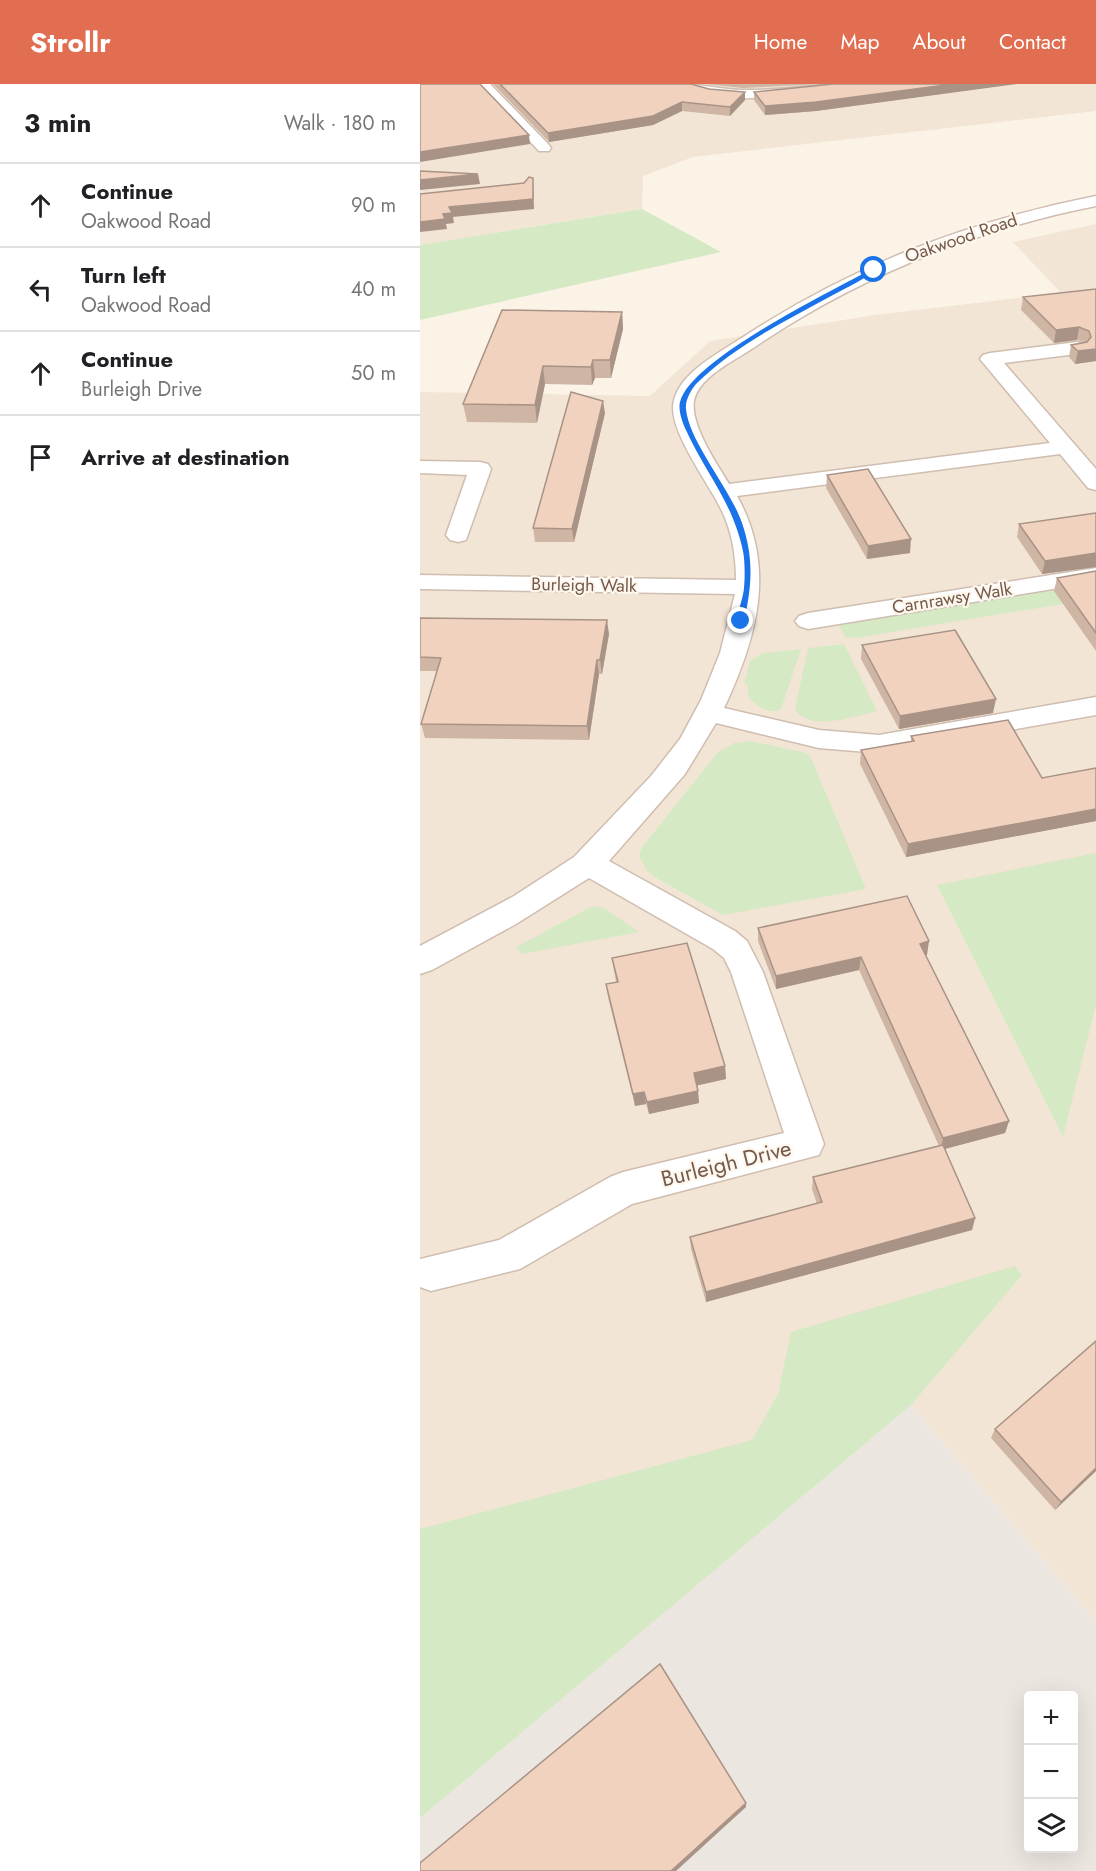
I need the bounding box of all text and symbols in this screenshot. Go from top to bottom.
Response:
text: Strollr [30,22,111,63]
text: Home [754,27,807,57]
text: Map [840,27,880,57]
text: About [913,27,966,57]
text: Contact [999,27,1066,57]
text: 3 min [24,104,91,142]
text: Walk · 180 m [284,109,396,138]
text: Continue [81,175,173,207]
icon: ahead [24,189,57,222]
text: 90 m [351,191,396,220]
text: Oakwood Road [81,207,211,236]
street label: Oakwood Road [901,207,1021,269]
route start [860,256,886,282]
text: Turn left [81,259,166,291]
icon: left [24,273,57,306]
text: 40 m [351,275,396,304]
text: Oakwood Road [81,291,211,320]
text: Continue [81,343,173,375]
icon: ahead [24,357,57,390]
text: 50 m [351,359,396,388]
text: Burleigh Drive [81,375,202,404]
icon: arrive [24,441,57,474]
text: Arrive at destination [81,441,290,473]
street label: Burleigh Walk [531,571,637,599]
street label: Carnrawsy Walk [890,576,1014,620]
route end [727,607,753,633]
street label: Burleigh Drive [658,1131,794,1195]
map controls [1024,1691,1078,1853]
button: + [1024,1691,1078,1745]
button: − [1024,1745,1078,1799]
button: layers [1024,1799,1078,1853]

